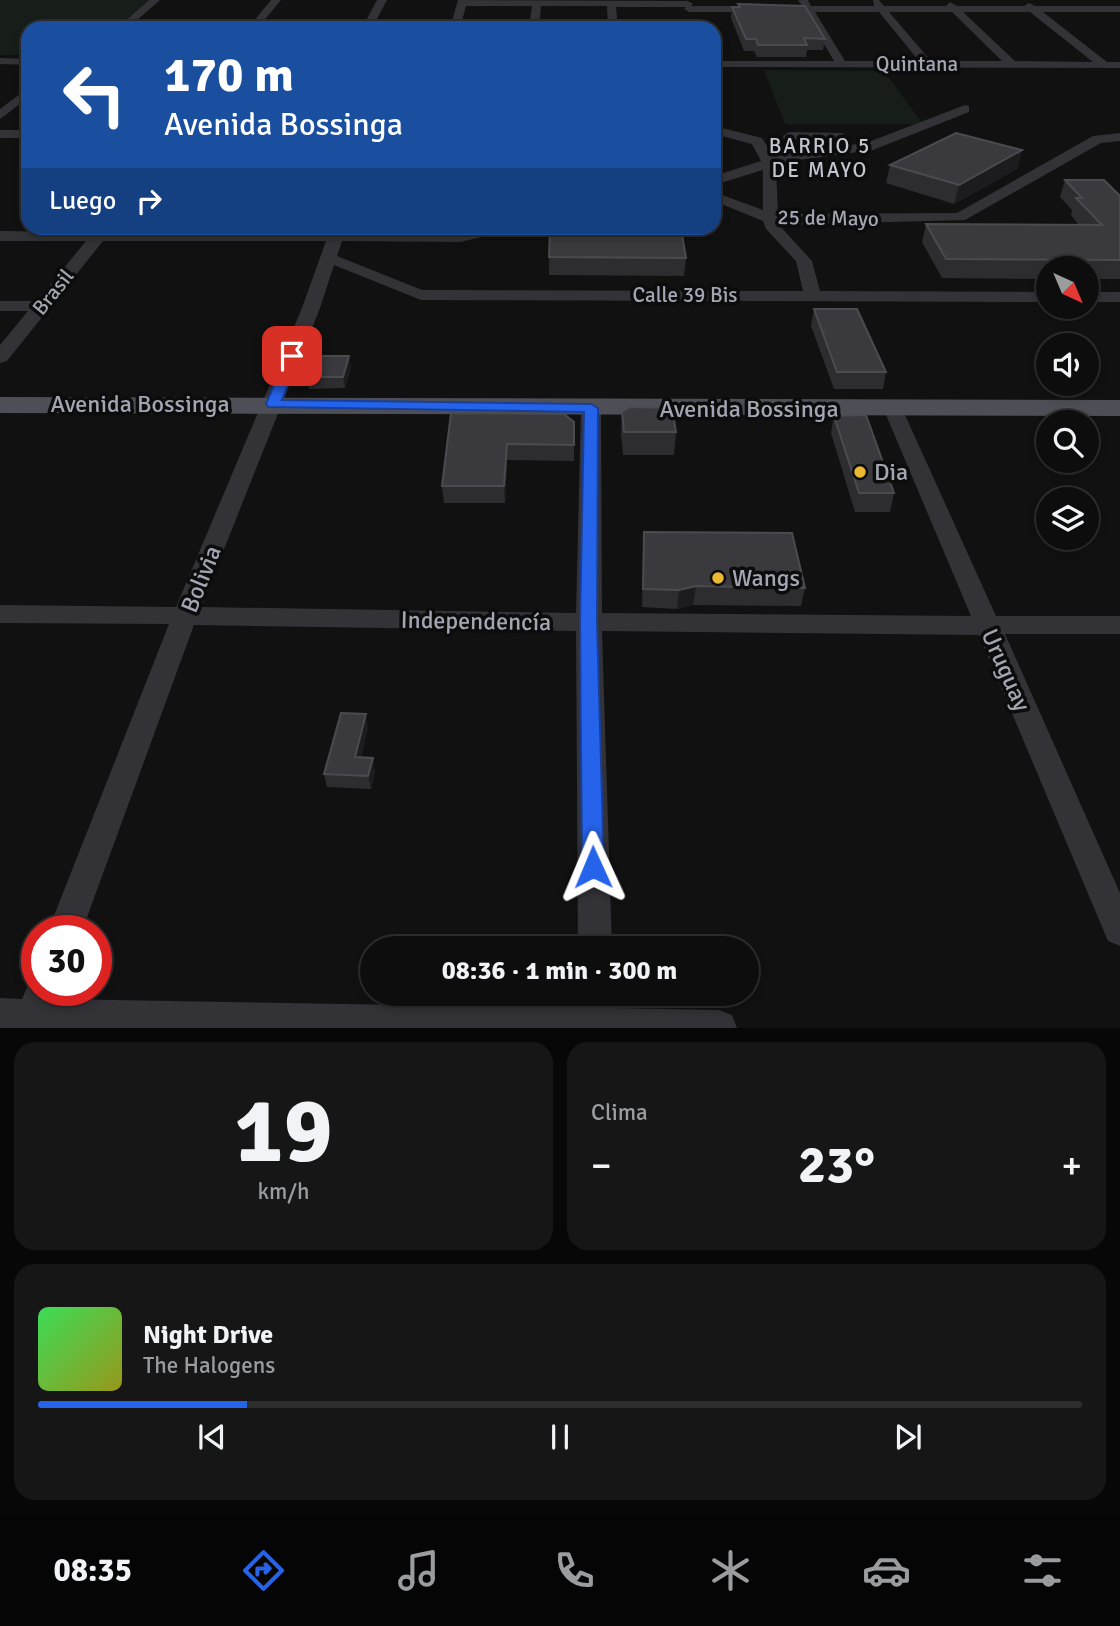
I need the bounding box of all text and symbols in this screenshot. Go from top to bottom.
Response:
text: 170 m [164,45,294,105]
icon: left [49,49,140,140]
street label: Quintana [876,51,958,77]
text: Avenida Bossinga [164,105,403,144]
district label: BARRIO 5 DE MAYO [769,133,871,183]
icon: right [130,182,168,220]
text: Luego [49,185,116,217]
street label: 25 de Mayo [777,204,879,232]
north arrow [1036,256,1099,318]
map controls [1036,256,1099,550]
street label: Brasil [27,264,79,320]
street label: Calle 39 Bis [632,282,738,308]
pin [262,326,322,386]
button: sound [1036,333,1099,396]
icon: arrive [273,337,311,375]
street label: Avenida Bossinga [50,389,230,419]
street label: Avenida Bossinga [659,394,839,424]
button: search [1036,410,1099,473]
place label: Dia [874,457,908,487]
marker: Dia [852,464,868,480]
button: layers [1036,487,1099,550]
street label: Bolivia [174,541,228,617]
place label: Wangs [732,563,800,593]
marker: Wangs [710,570,726,586]
street label: Independencía [400,605,552,637]
street label: Uruguay [975,624,1037,716]
position arrow [556,830,630,904]
speed limit sign: 30 [21,915,112,1006]
text: 08:36 · 1 min · 300 m [442,955,677,987]
text: 19 [234,1075,333,1188]
text: Clima [591,1098,648,1127]
text: 23° [798,1133,875,1197]
text: − [591,1142,612,1189]
text: + [1061,1142,1082,1189]
text: km/h [257,1177,310,1206]
text: Night Drive [143,1319,273,1351]
text: The Halogens [143,1351,275,1380]
icon: previous [193,1418,231,1456]
icon: pause [541,1418,579,1456]
icon: next [889,1418,927,1456]
icon: directions [239,1546,288,1595]
icon: music [394,1546,443,1595]
icon: phone [550,1546,599,1595]
icon: climate [706,1546,755,1595]
icon: car [862,1546,911,1595]
icon: filters [1018,1546,1067,1595]
text: 08:35 [53,1551,132,1590]

